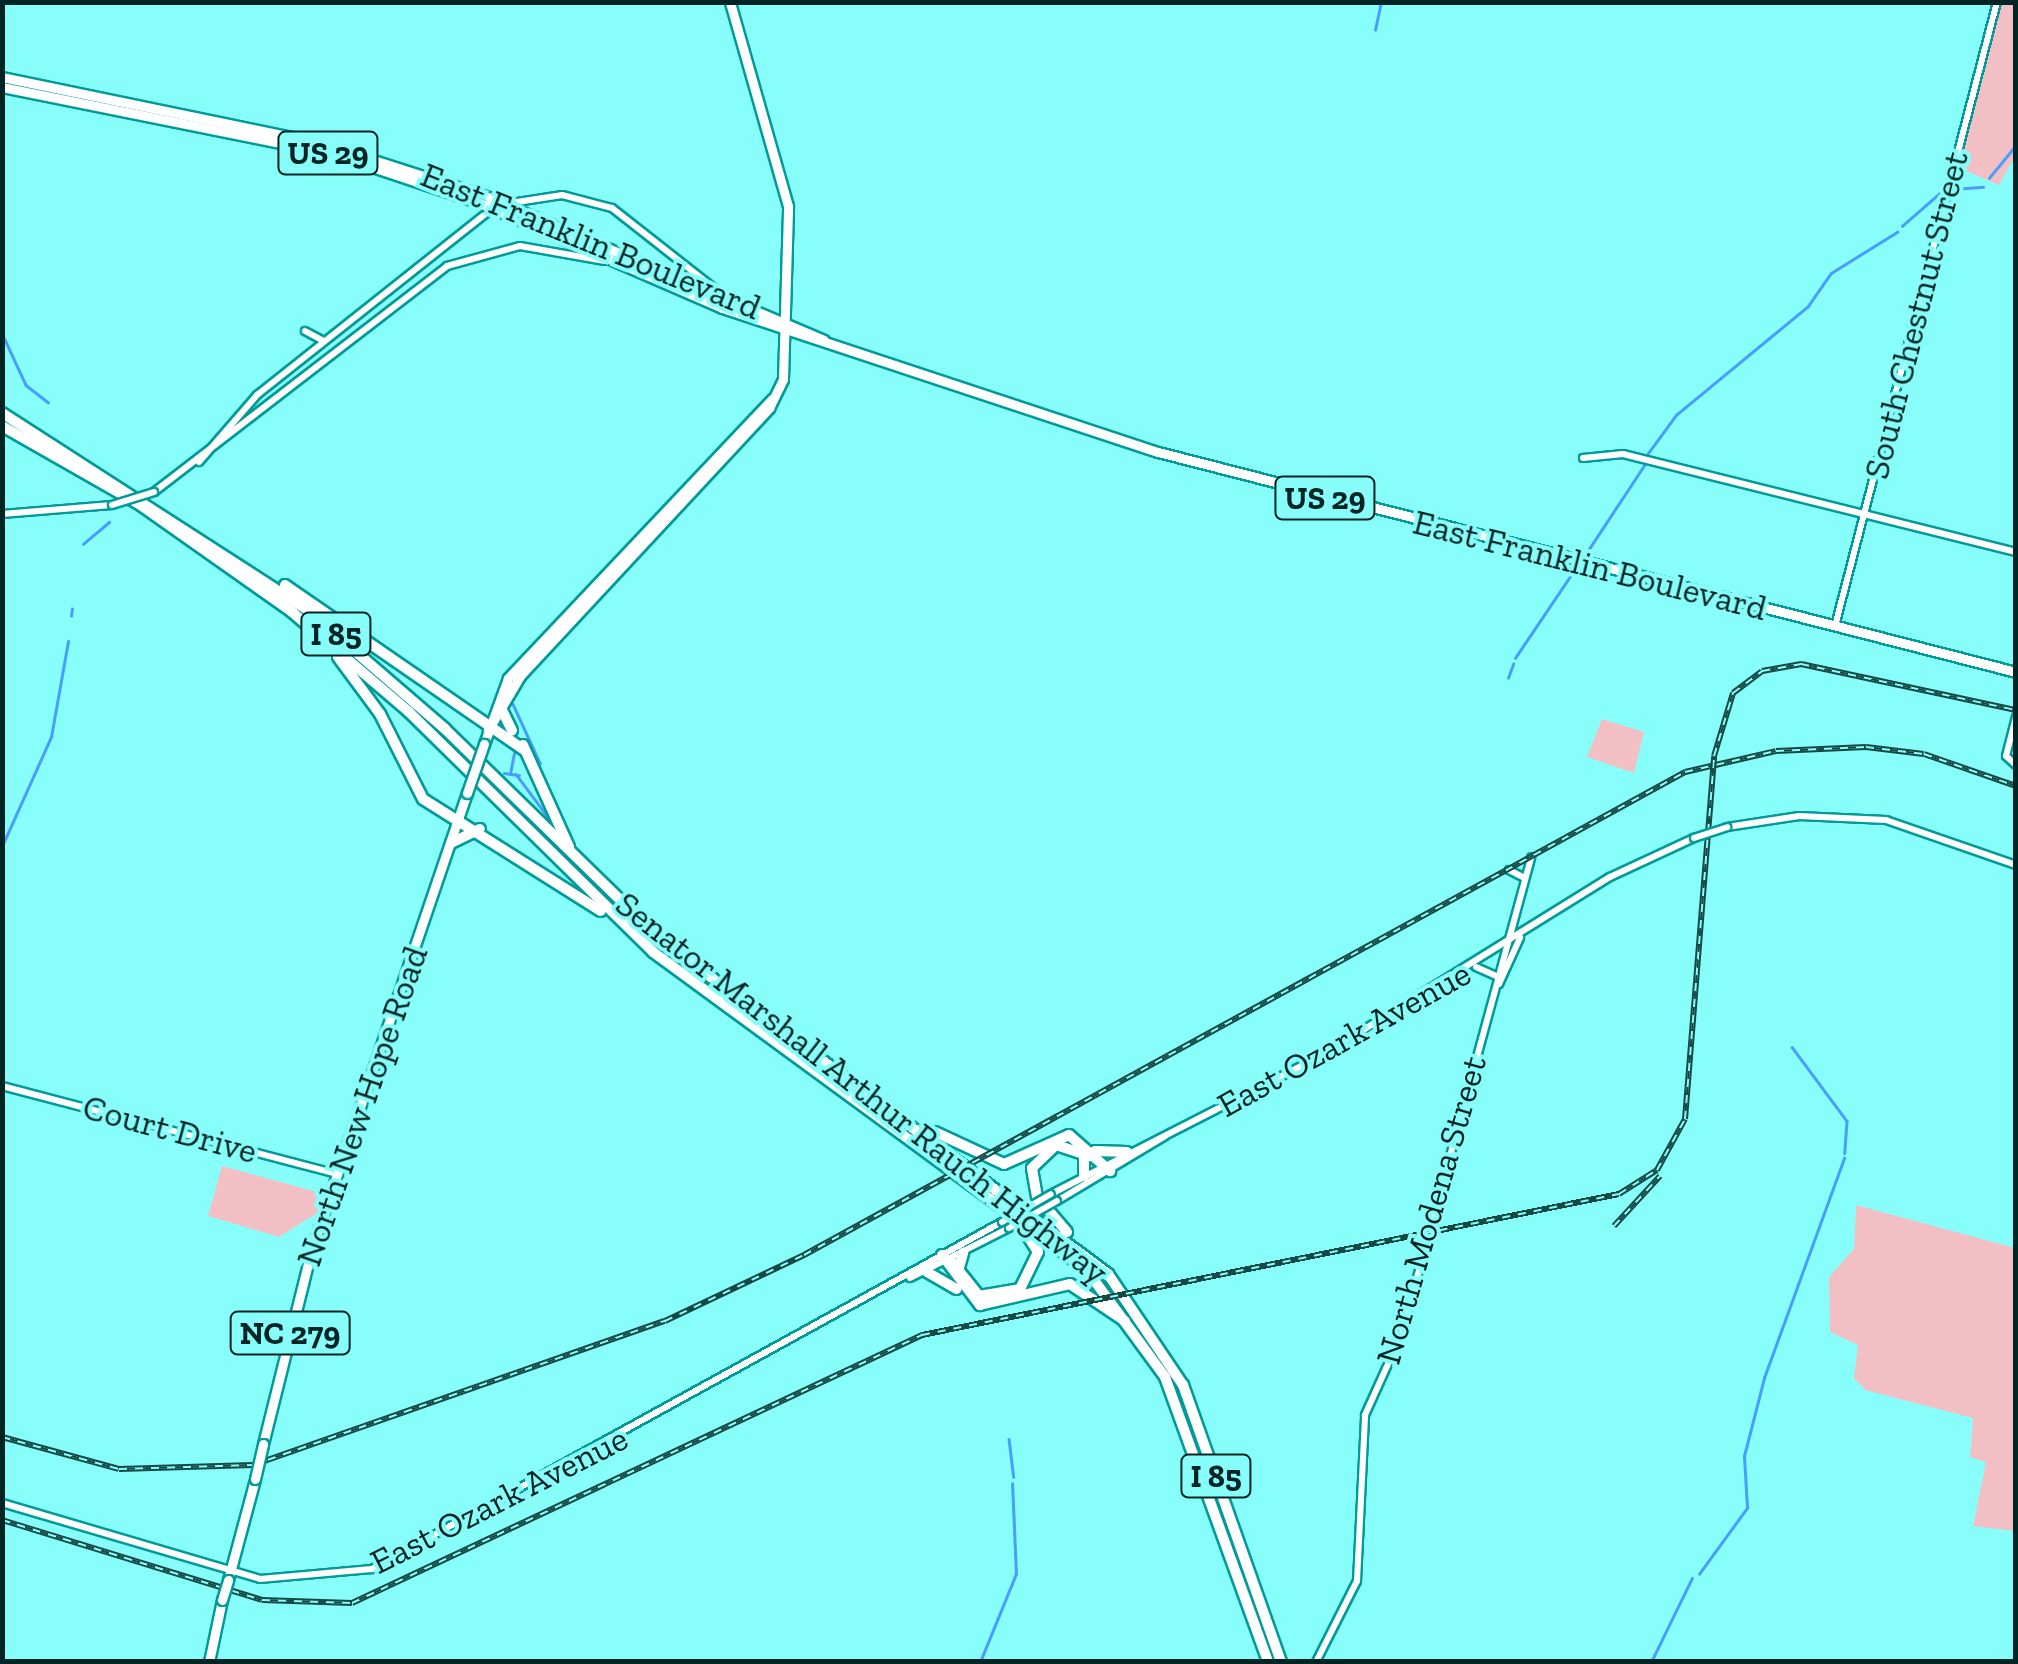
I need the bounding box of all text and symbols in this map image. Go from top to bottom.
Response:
road number: US 29 [276,126,380,180]
street label: South Chestnut Street [1855,147,1977,483]
street label: East Franklin Boulevard [415,154,767,328]
road number: US 29 [1272,471,1378,525]
street label: East Franklin Boulevard [1409,501,1771,629]
road number: I 85 [298,607,374,661]
street label: Senator Marshall Arthur Rauch Highway [607,882,1117,1294]
street label: North New Hope Road [287,940,437,1272]
street label: East Ozark Avenue [1210,952,1478,1126]
street label: North Modena Street [1367,1051,1495,1369]
street label: Court Drive [78,1086,262,1172]
road number: NC 279 [228,1306,352,1360]
street label: East Ozark Avenue [363,1417,635,1583]
road number: I 85 [1178,1449,1254,1503]

